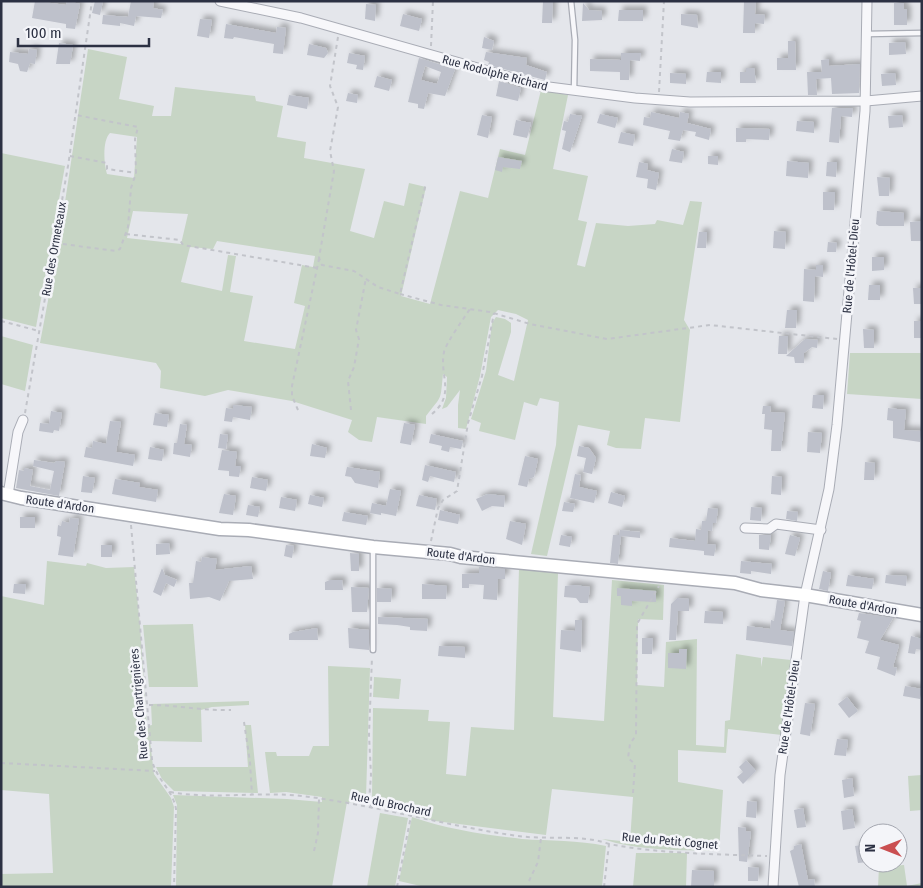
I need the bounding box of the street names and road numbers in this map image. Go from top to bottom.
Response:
street label: Rue Rodolphe Richard [441,52,549,94]
street label: Rue des Ormeteaux [39,200,69,297]
street label: Rue de l'Hôtel-Dieu [840,218,862,314]
street label: Route d'Ardon [25,492,95,516]
street label: Route d'Ardon [426,545,496,567]
street label: Route d'Ardon [828,592,898,618]
street label: Rue des Chartrignières [127,648,151,760]
street label: Rue de l'Hôtel-Dieu [775,659,803,755]
street label: Rue du Brochard [350,789,432,819]
street label: Rue du Petit Cognet [621,830,719,852]

